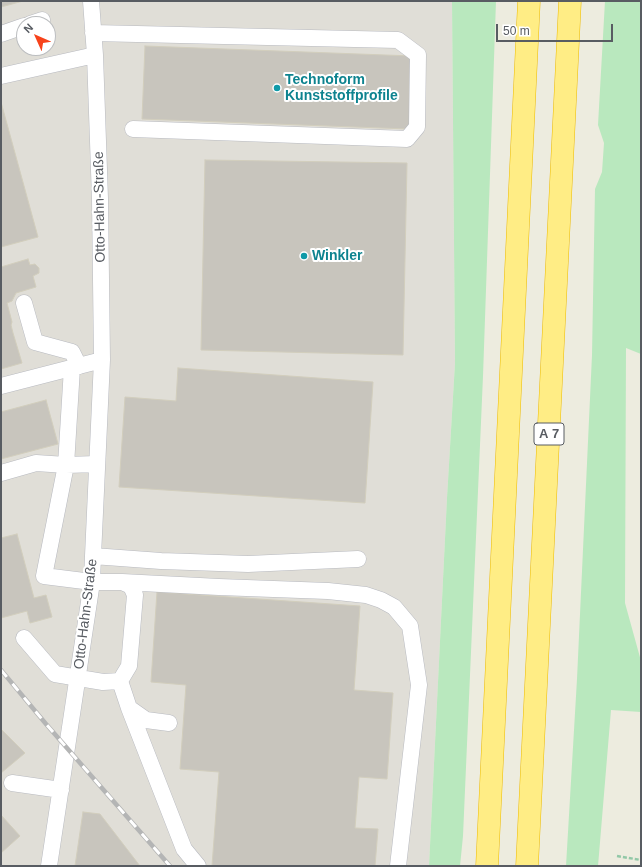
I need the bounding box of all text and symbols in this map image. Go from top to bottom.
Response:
north arrow [16,16,56,56]
scale bar [498,16,615,42]
text: N [21,21,35,35]
text: 50 m [503,24,530,38]
place label: Technoform Kunststoffprofile [285,72,398,104]
marker: Technoform Kunststoffprofile [272,83,282,93]
street label: Otto-Hahn-Straße [91,151,109,263]
place label: Winkler [312,248,362,264]
marker: Winkler [299,251,309,261]
road number: A 7 [534,423,564,445]
street label: Otto-Hahn-Straße [71,558,101,670]

